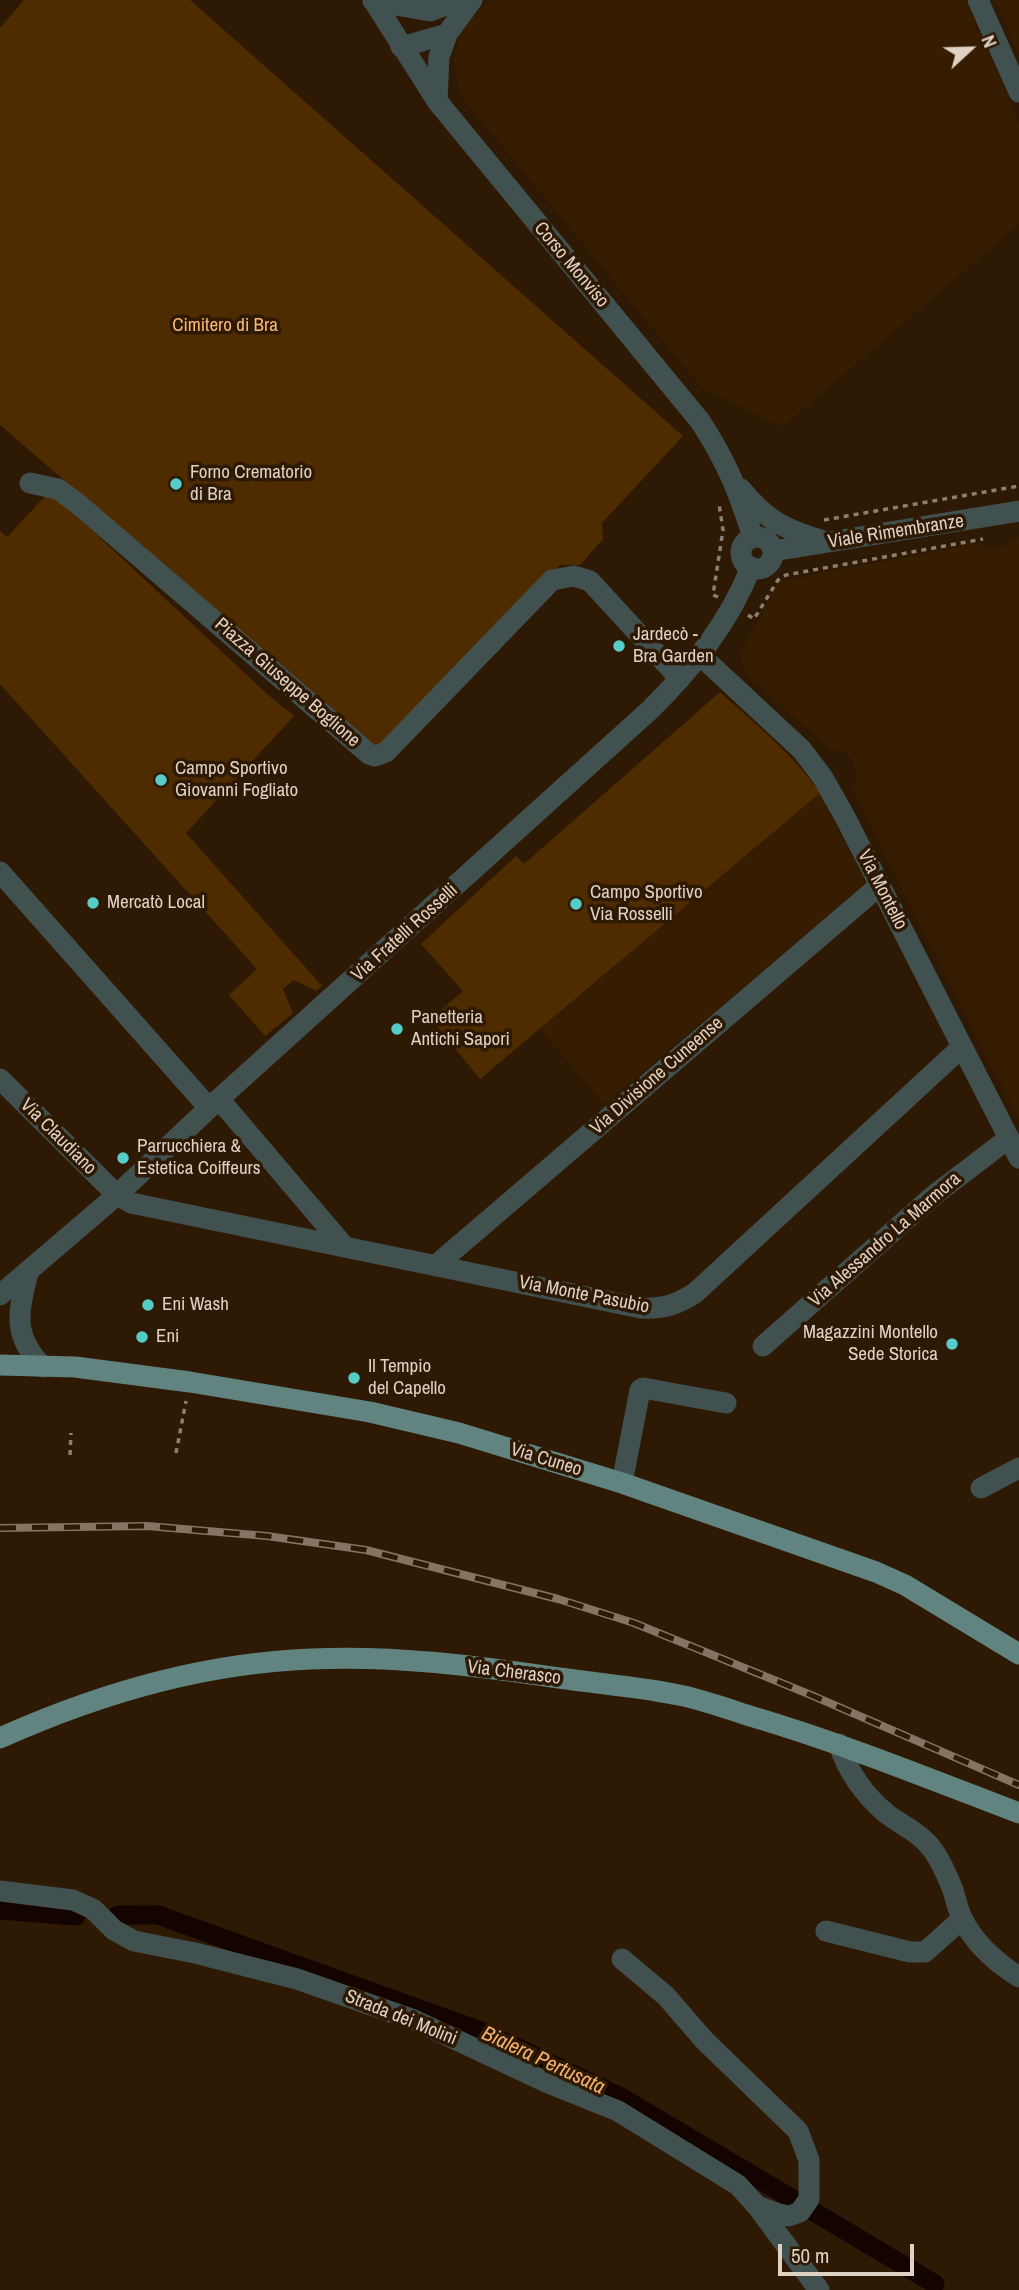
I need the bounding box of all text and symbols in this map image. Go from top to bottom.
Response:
north arrow [935,14,1005,84]
text: N [975,31,1004,51]
street label: Corso Monviso [529,218,613,312]
park label: Cimitero di Bra [172,315,278,337]
place label: Forno Crematorio di Bra [190,462,312,506]
marker: Forno Crematorio di Bra [168,476,184,492]
street label: Viale Rimembranze [826,510,966,554]
street label: Piazza Giuseppe Boglione [210,614,364,752]
place label: Jardecò - Bra Garden [633,624,714,668]
marker: Jardecò - Bra Garden [611,638,627,654]
place label: Campo Sportivo Giovanni Fogliato [175,758,298,802]
marker: Campo Sportivo Giovanni Fogliato [153,772,169,788]
street label: Via Montello [852,846,912,934]
street label: Via Fratelli Rosselli [347,879,463,987]
place label: Campo Sportivo Via Rosselli [590,882,703,926]
place label: Mercatò Local [107,892,205,914]
marker: Mercatò Local [85,895,101,911]
marker: Campo Sportivo Via Rosselli [568,896,584,912]
place label: Panetteria Antichi Sapori [411,1007,510,1051]
street label: Via Divisione Cuneense [586,1012,728,1140]
marker: Panetteria Antichi Sapori [389,1021,405,1037]
street label: Via Claudiano [15,1094,101,1180]
place label: Parrucchiera & Estetica Coiffeurs [137,1136,261,1180]
marker: Parrucchiera & Estetica Coiffeurs [115,1150,131,1166]
street label: Via Alessandro La Marmora [804,1168,966,1312]
street label: Via Monte Pasubio [517,1271,651,1319]
place label: Eni Wash [162,1294,229,1316]
marker: Eni Wash [140,1297,156,1313]
place label: Magazzini Montello Sede Storica [803,1322,938,1366]
place label: Eni [156,1326,179,1348]
marker: Eni [134,1329,150,1345]
marker: Magazzini Montello Sede Storica [944,1336,960,1352]
place label: Il Tempio del Capello [368,1356,446,1400]
marker: Il Tempio del Capello [346,1370,362,1386]
street label: Via Cuneo [508,1438,584,1482]
street label: Via Cherasco [466,1656,562,1690]
street label: Strada dei Molini [342,1985,460,2051]
water label: Bialera Pertusata [477,2021,609,2101]
scale bar [781,2230,918,2274]
text: 50 m [791,2241,829,2270]

